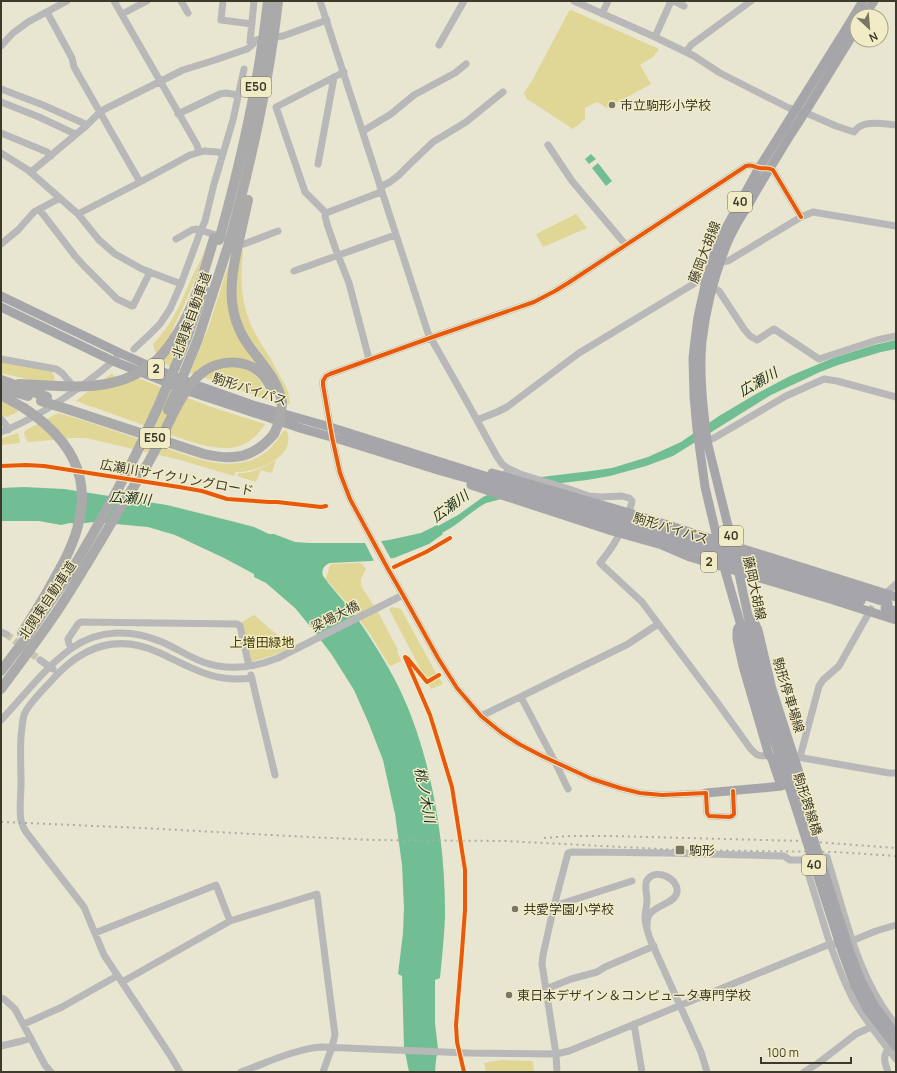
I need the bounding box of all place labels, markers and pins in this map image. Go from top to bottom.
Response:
place label: 市立駒形小学校 [620,96,711,114]
marker: 市立駒形小学校 [607,100,617,110]
place label: 駒形 [689,841,715,859]
marker: 駒形 [674,844,686,856]
place label: 共愛学園小学校 [523,900,614,918]
marker: 共愛学園小学校 [510,904,520,914]
place label: 東日本デザイン＆コンピュータ専門学校 [517,986,751,1004]
marker: 東日本デザイン＆コンピュータ専門学校 [504,990,514,1000]

